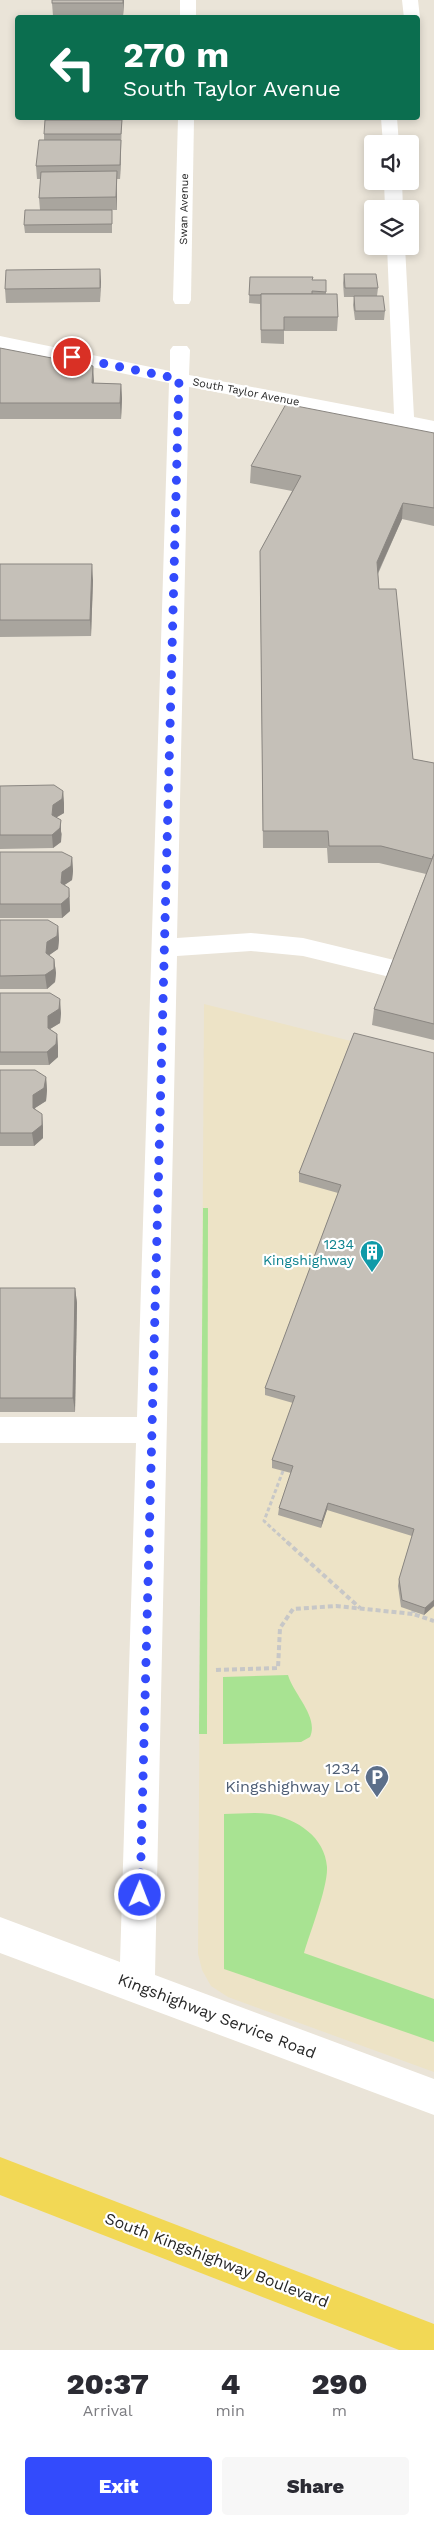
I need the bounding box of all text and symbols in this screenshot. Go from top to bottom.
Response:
text: 270 m [123,34,229,76]
icon: left [40,35,105,100]
text: South Taylor Avenue [123,76,341,101]
map controls [364,135,419,255]
button: sound [364,135,419,190]
street label: Swan Avenue [177,173,191,245]
button: layers [364,200,419,255]
pin [51,336,93,378]
icon: arrive [58,343,86,371]
street label: South Taylor Avenue [191,375,301,409]
place label: 1234 Kingshighway [263,1236,355,1268]
building icon: 1234 Kingshighway [359,1239,385,1273]
place label: 1234 Kingshighway Lot [225,1759,360,1796]
parking icon: 1234 Kingshighway Lot [364,1764,390,1798]
position arrow [113,1868,165,1920]
street label: Kingshighway Service Road [115,1969,319,2063]
street label: South Kingshighway Boulevard [102,2208,332,2312]
text: 20:37 [66,2366,149,2401]
text: 4 [220,2366,240,2401]
text: 290 [311,2366,368,2401]
text: Arrival [83,2401,133,2420]
text: min [216,2401,245,2420]
text: m [332,2401,347,2420]
button: Exit [25,2457,212,2515]
button: Share [222,2457,409,2515]

